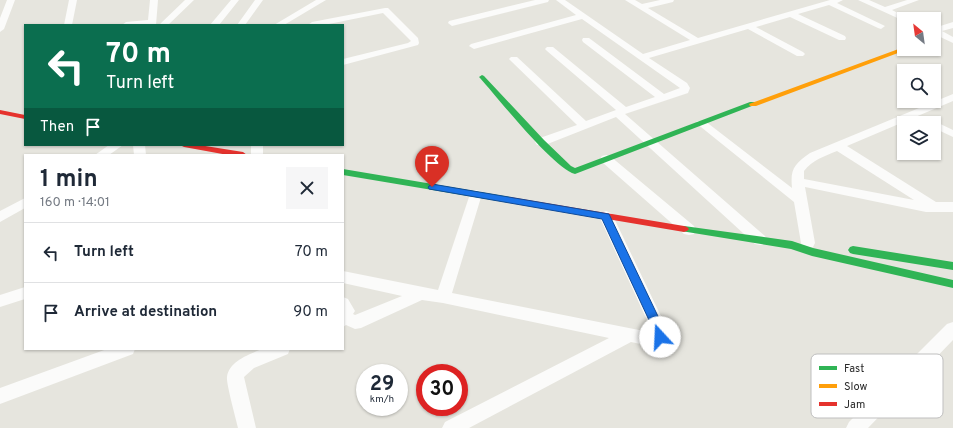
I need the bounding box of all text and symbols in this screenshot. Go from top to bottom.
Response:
north arrow [897,12,941,56]
map controls [897,12,941,160]
text: 70 m [106,37,171,73]
icon: left [40,40,92,92]
button: search [897,64,941,108]
text: Turn left [106,72,174,95]
icon: arrive [82,116,104,138]
button: layers [897,116,941,160]
text: Then [40,118,74,137]
pin [415,146,449,187]
icon: arrive [421,152,443,174]
text: 1 min [40,165,98,195]
button: close [286,167,328,209]
text: 160 m · 14:01 [40,195,110,211]
icon: left [40,242,62,264]
text: Turn left [74,243,134,262]
text: 70 m [295,243,328,262]
icon: arrive [40,302,62,324]
text: Arrive at destination [74,303,217,322]
text: 90 m [293,303,328,322]
position arrow [639,316,681,358]
legend [811,354,943,418]
text: Fast [844,362,864,376]
speed limit sign: 30 [416,364,468,416]
text: 29 [370,372,394,398]
text: Slow [844,380,867,394]
text: km/h [370,393,394,406]
text: Jam [844,398,865,412]

